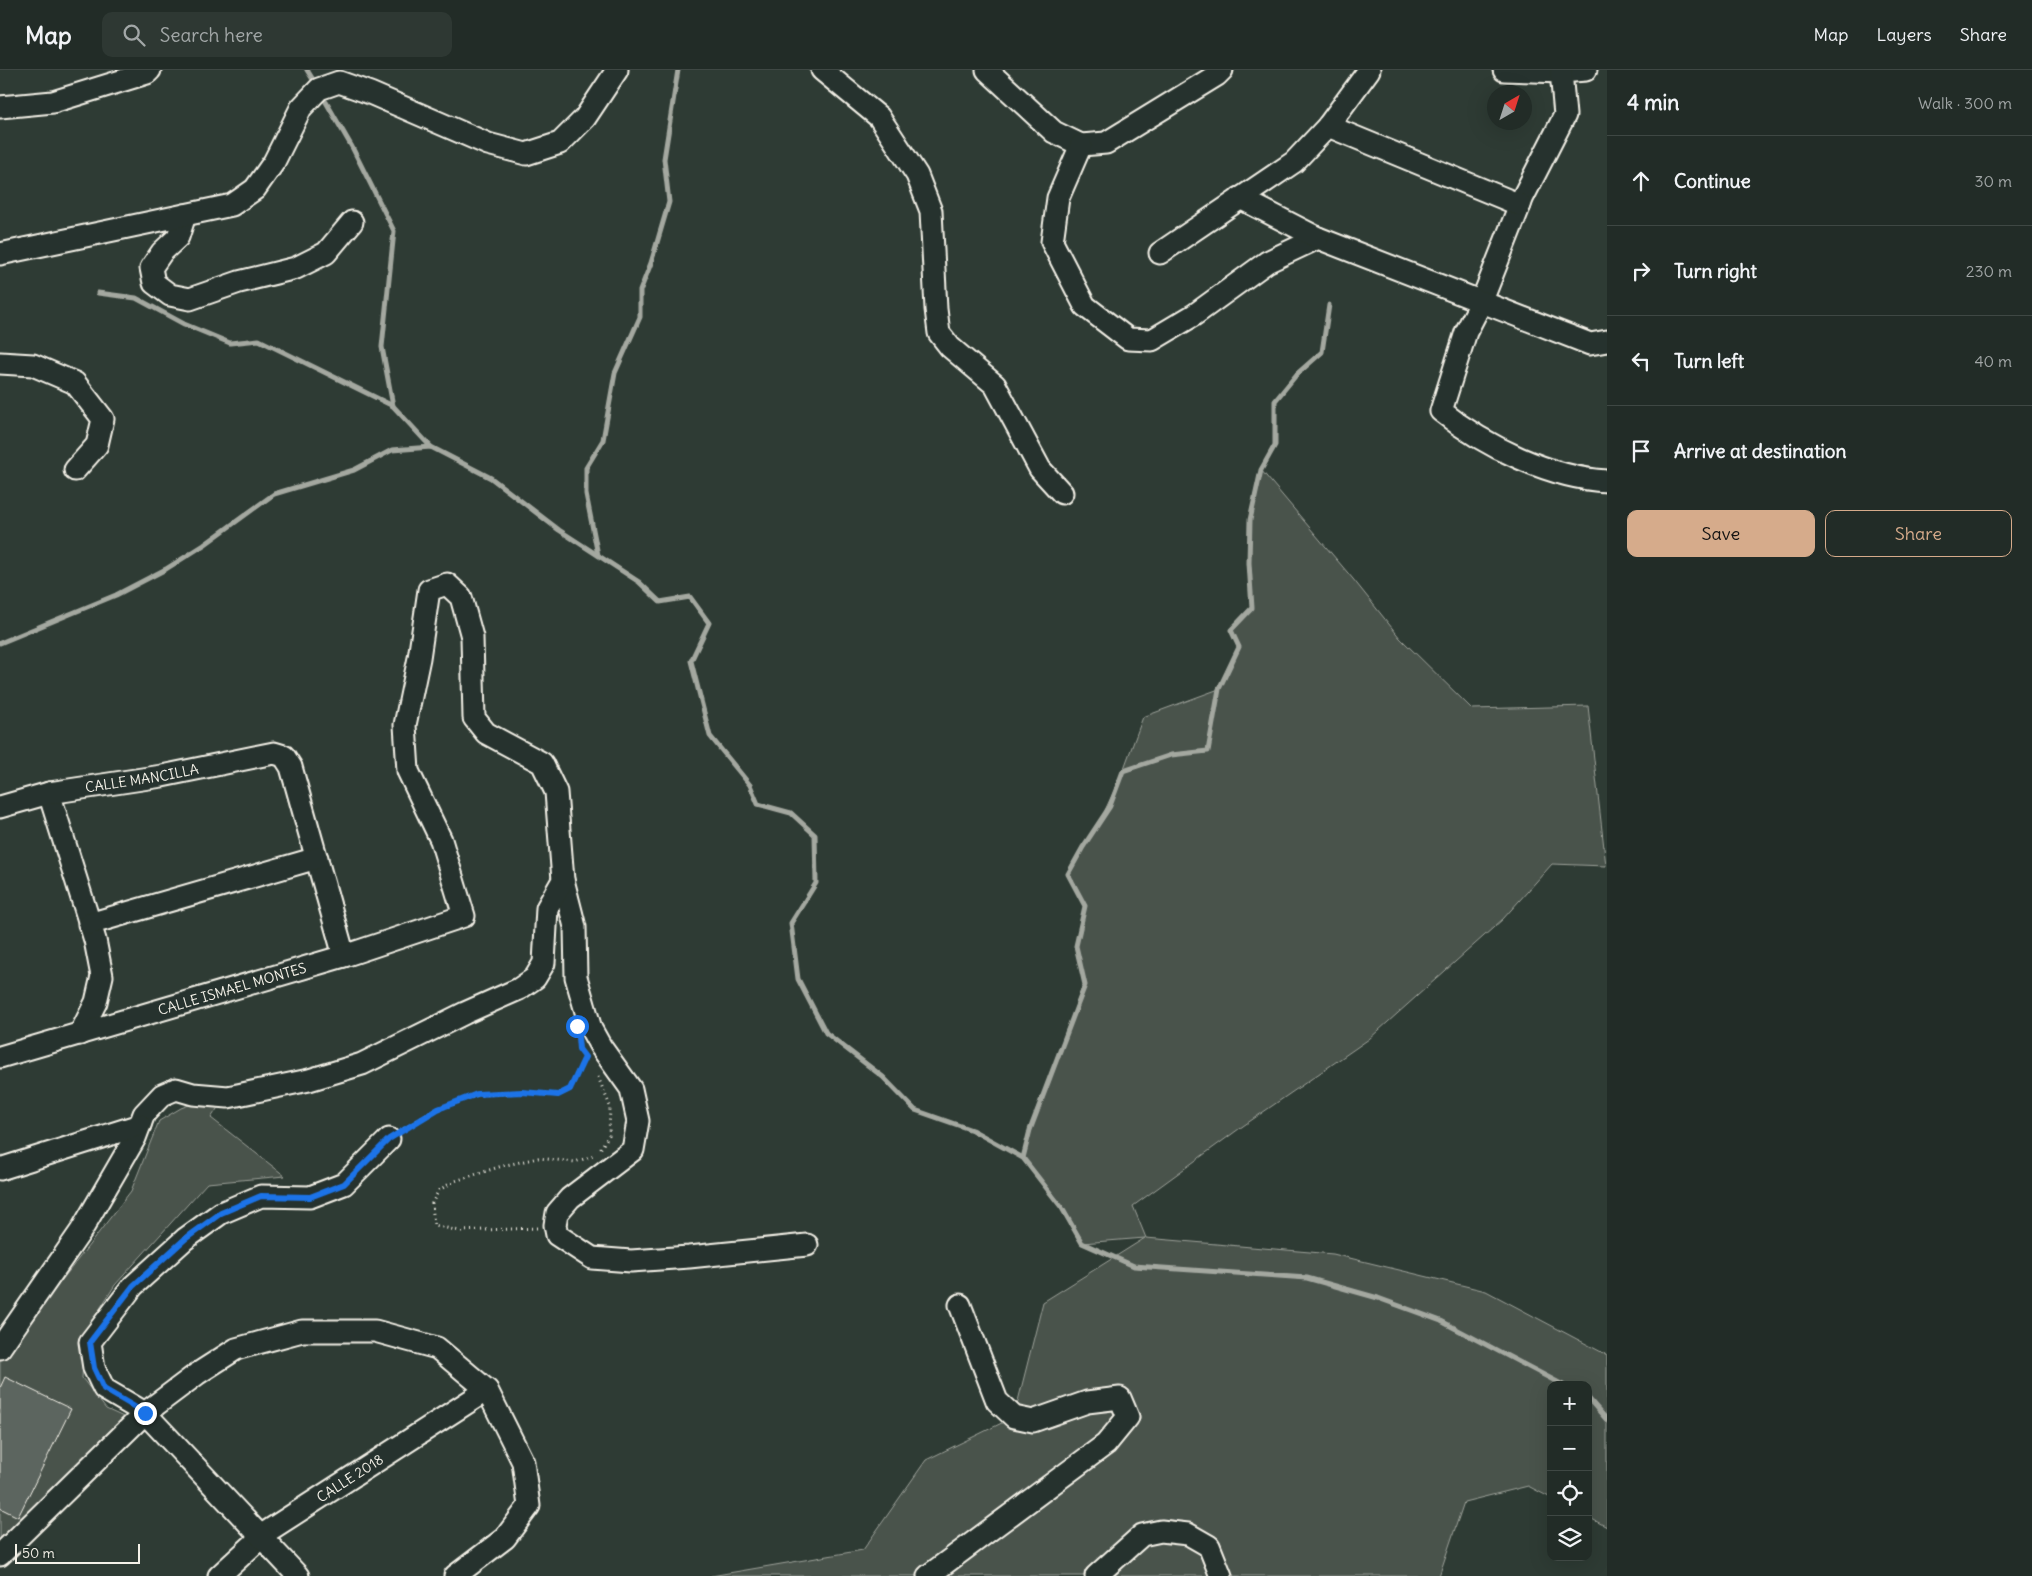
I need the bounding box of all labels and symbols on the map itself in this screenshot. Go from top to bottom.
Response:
north arrow [1487,85,1532,130]
street label: CALLE MANCILLA [84,760,200,796]
street label: CALLE ISMAEL MONTES [156,958,309,1019]
route start [566,1015,589,1038]
route end [134,1402,157,1425]
street label: CALLE 2018 [313,1450,387,1506]
scale bar [15,1541,140,1564]

